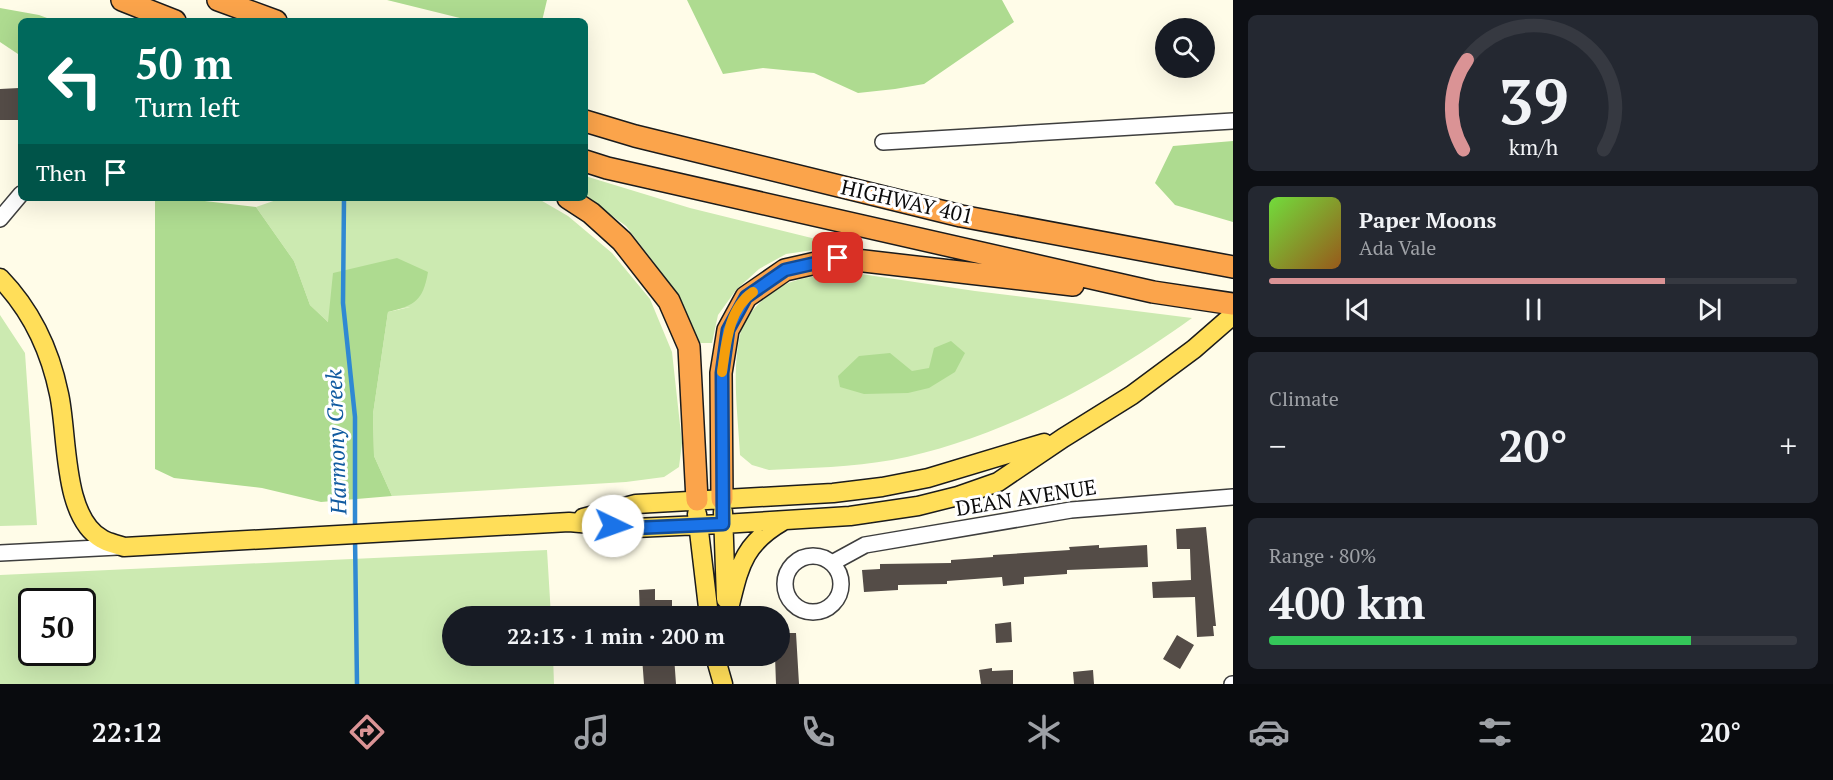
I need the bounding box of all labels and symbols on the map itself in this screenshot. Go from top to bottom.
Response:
street label: HIGHWAY 401 [838,172,976,230]
pin [812,232,863,283]
water label: Harmony Creek [318,368,353,516]
street label: DEAN AVENUE [954,472,1098,522]
position arrow [581,494,645,558]
speed limit sign: 50 [18,588,96,666]

